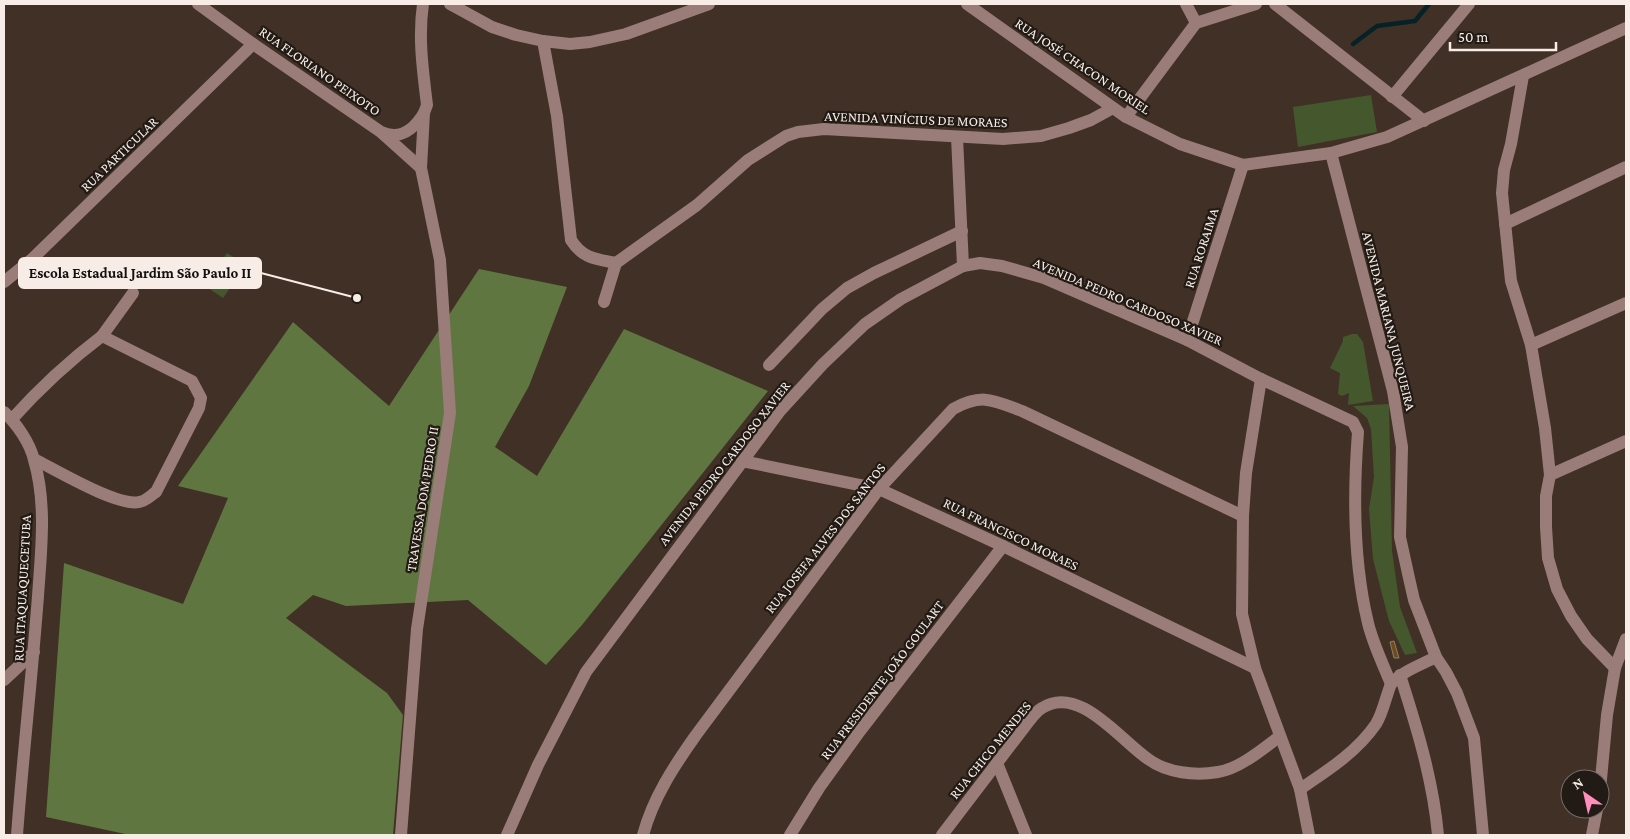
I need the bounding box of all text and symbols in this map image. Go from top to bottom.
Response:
street label: RUA JOSÉ CHACON MORIEL [1012,15,1154,117]
scale bar [1450,20,1556,52]
street label: RUA FLORIANO PEIXOTO [256,23,384,119]
text: 50 m [1458,29,1488,45]
street label: AVENIDA VINÍCIUS DE MORAES [824,108,1008,130]
street label: RUA PARTICULAR [77,113,161,195]
street label: RUA RORAIMA [1181,206,1221,290]
street label: AVENIDA MARIANA JUNQUEIRA [1359,230,1419,412]
street label: AVENIDA PEDRO CARDOSO XAVIER [1031,254,1225,348]
callout: Escola Estadual Jardim São Paulo II [19,258,261,288]
text: Escola Estadual Jardim São Paulo II [29,265,251,281]
street label: AVENIDA PEDRO CARDOSO XAVIER [655,377,793,548]
street label: TRAVESSA DOM PEDRO II [403,425,441,573]
street label: RUA JOSEFA ALVES DOS SANTOS [761,459,889,616]
street label: RUA FRANCISCO MORAES [941,494,1081,574]
street label: RUA ITAQUAQUECETUBA [10,514,34,662]
street label: RUA PRESIDENTE JOÃO GOULART [817,597,947,763]
street label: RUA CHICO MENDES [946,698,1035,802]
north arrow [1560,769,1610,819]
text: N [1569,774,1587,793]

